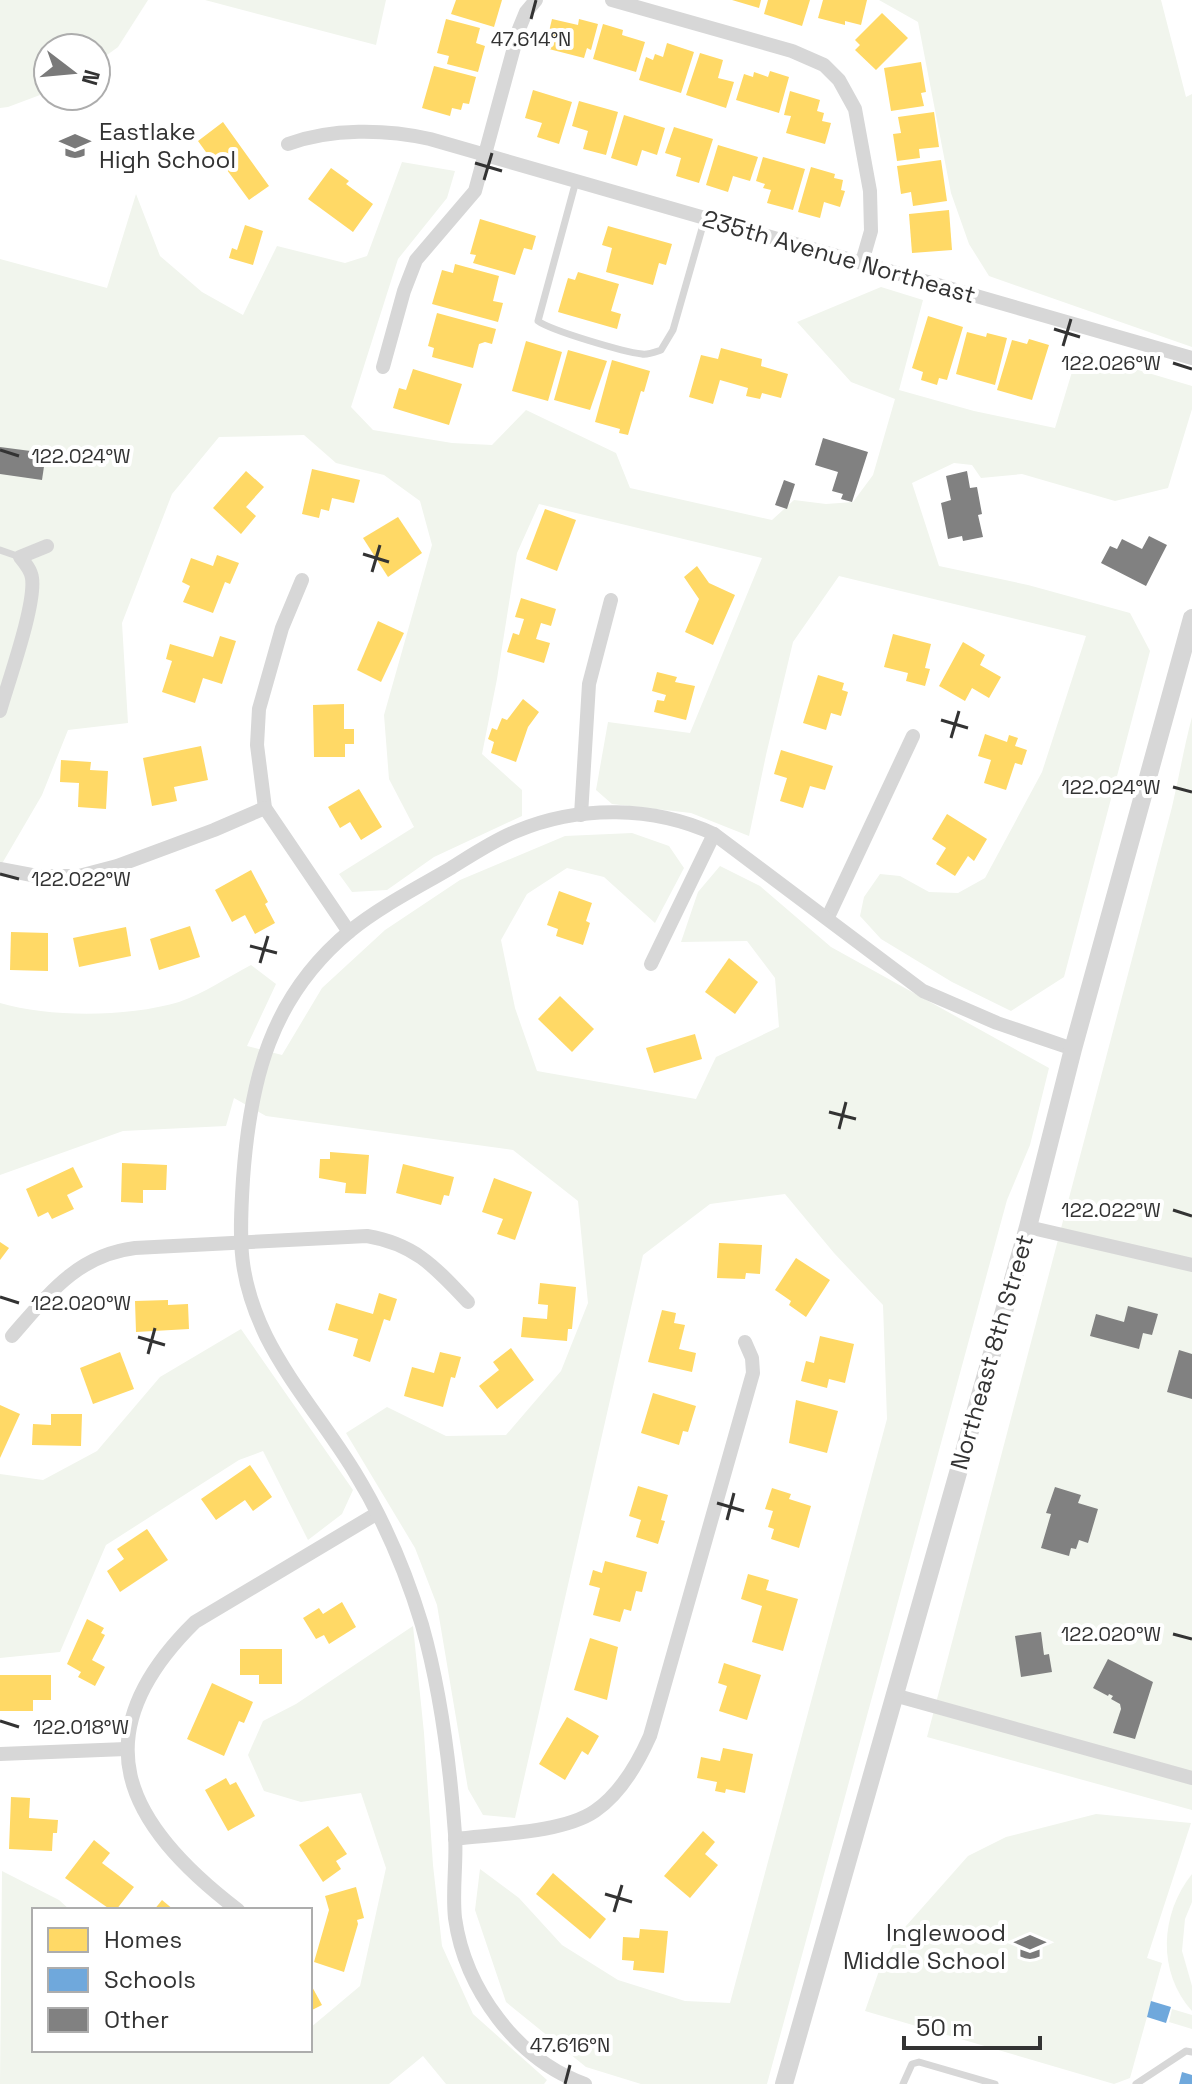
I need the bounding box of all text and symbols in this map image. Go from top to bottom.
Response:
text: 47.614°N [491,26,571,52]
north arrow [32,32,112,112]
text: N [76,67,107,88]
place label: Eastlake High School [99,116,236,175]
school or university icon: Eastlake High School [58,129,92,163]
street label: 235th Avenue Northeast [699,203,979,310]
text: 122.026°W [1061,350,1161,376]
text: 122.024°W [31,443,131,469]
text: 122.024°W [1061,774,1161,800]
text: 122.022°W [31,866,131,892]
text: 122.022°W [1061,1197,1161,1223]
street label: Northeast 8th Street [943,1231,1040,1473]
text: 122.020°W [31,1290,131,1316]
text: 122.020°W [1061,1621,1161,1647]
text: 122.018°W [33,1714,129,1740]
legend [32,1908,312,2052]
place label: Inglewood Middle School [843,1917,1006,1976]
text: Homes [104,1924,182,1955]
school or university icon: Inglewood Middle School [1013,1930,1047,1964]
text: Schools [104,1964,196,1995]
scale bar [904,2000,1040,2050]
text: Other [104,2004,169,2035]
text: 50 m [916,2012,973,2043]
text: 47.616°N [530,2032,610,2058]

